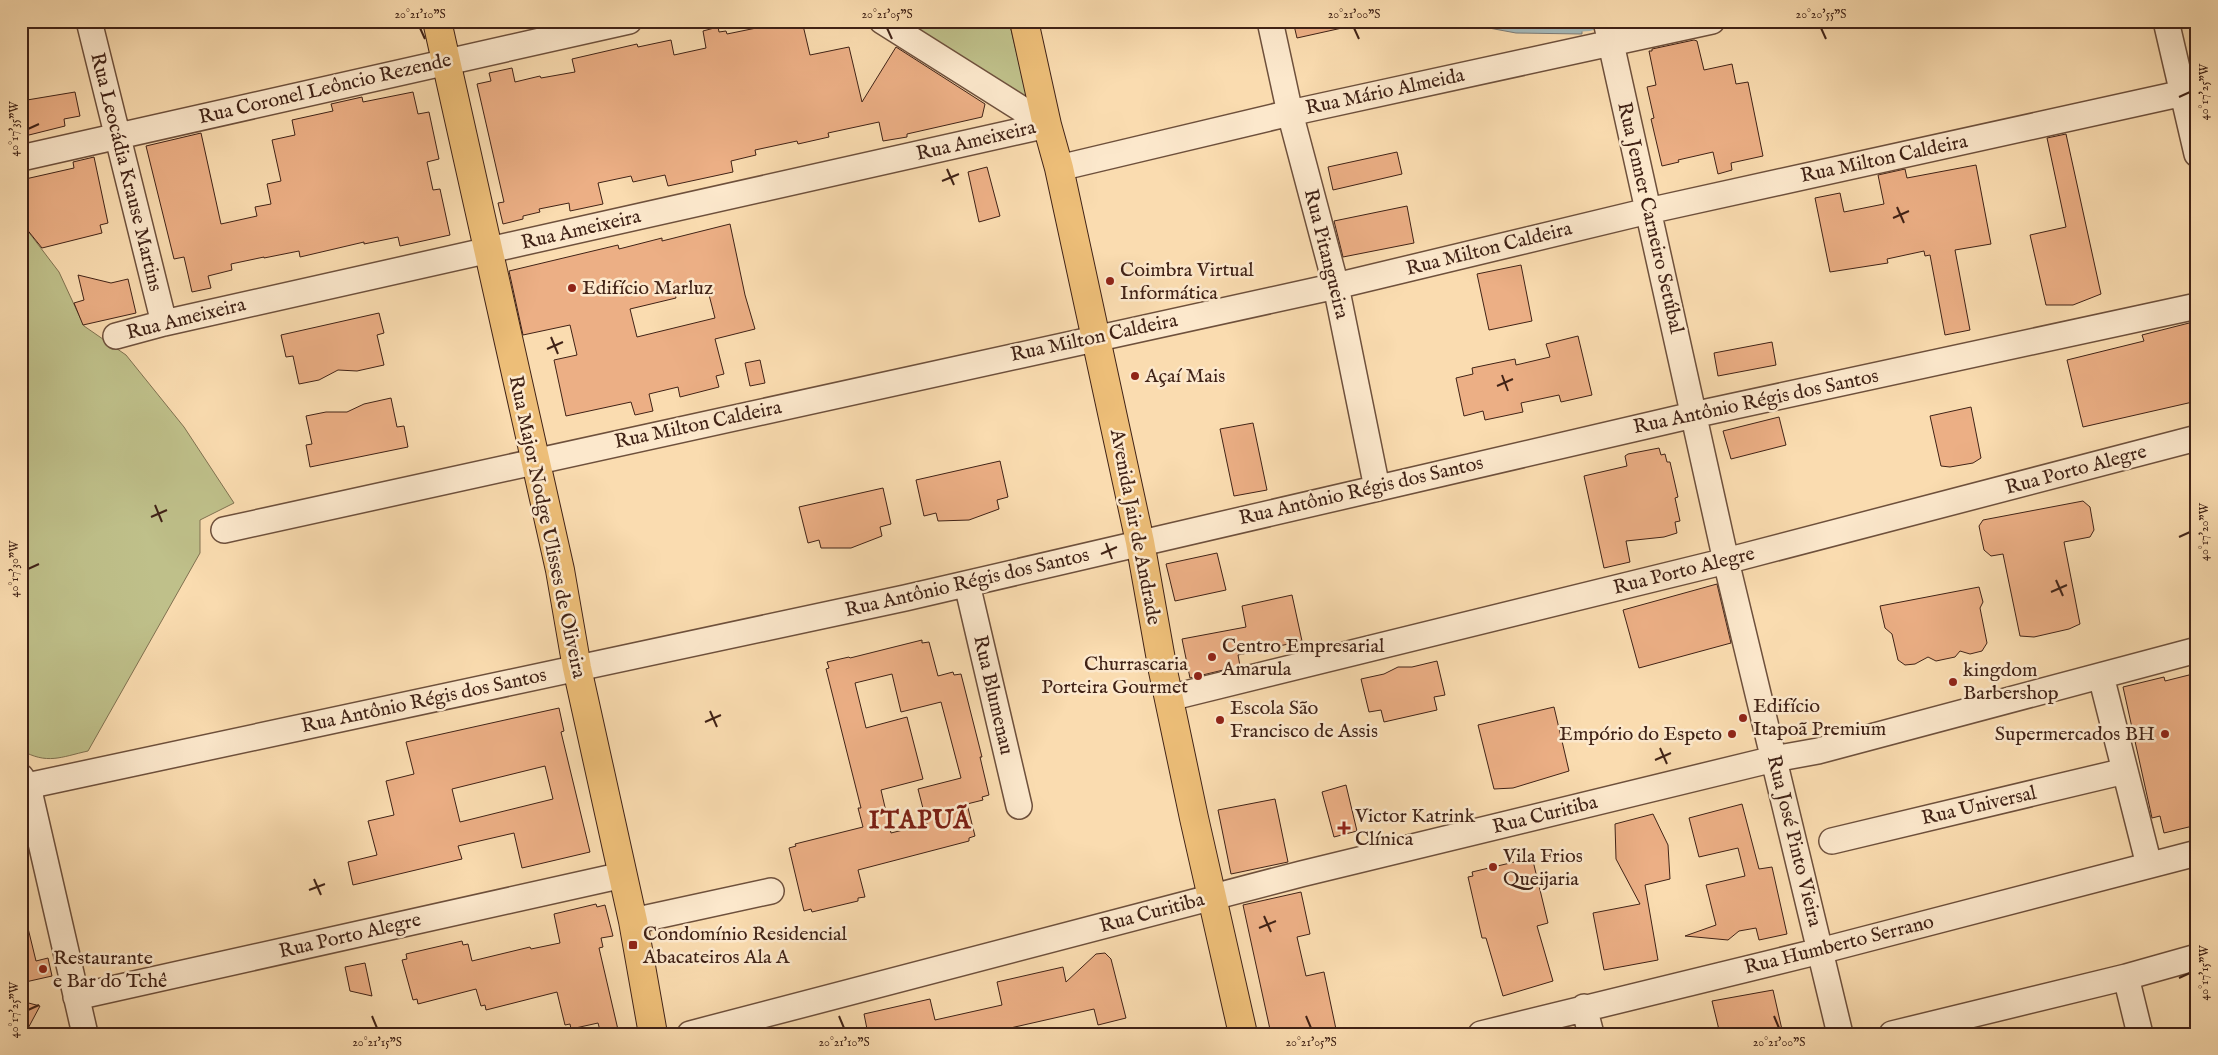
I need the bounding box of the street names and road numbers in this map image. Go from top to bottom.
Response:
street label: Rua Coronel Leôncio Rezende [196,48,454,130]
street label: Rua Leocádia Krause Martins [84,50,168,294]
street label: Rua Mário Almeida [1303,63,1467,121]
street label: Rua Jenner Carneiro Setúbal [1611,100,1689,337]
street label: Rua Ameixeira [914,115,1039,167]
street label: Rua Milton Caldeira [1798,129,1970,189]
street label: Rua Pitangueira [1298,186,1354,322]
street label: Rua Ameixeira [519,204,644,256]
street label: Rua Milton Caldeira [1403,216,1575,282]
street label: Rua Ameixeira [124,292,249,346]
street label: Rua Milton Caldeira [1008,308,1180,368]
street label: Rua Antônio Régis dos Santos [1631,364,1881,440]
street label: Rua Major Nodge Ulisses de Oliveira [503,373,591,681]
street label: Rua Milton Caldeira [612,395,784,455]
street label: Avenida Jair de Andrade [1104,426,1166,627]
street label: Rua Porto Alegre [2003,439,2149,501]
street label: Rua Antônio Régis dos Santos [1236,451,1486,531]
street label: Rua Porto Alegre [1611,541,1757,601]
street label: Rua Antônio Régis dos Santos [842,543,1092,623]
street label: Rua Blumenau [967,633,1019,757]
street label: Rua Antônio Régis dos Santos [299,663,549,739]
street label: Rua José Pinto Vieira [1761,753,1827,930]
street label: Rua Universal [1919,781,2039,831]
street label: Rua Curitiba [1490,790,1600,840]
street label: Rua Curitiba [1097,887,1207,939]
street label: Rua Porto Alegre [276,907,424,965]
street label: Rua Humberto Serrano [1742,909,1937,981]

